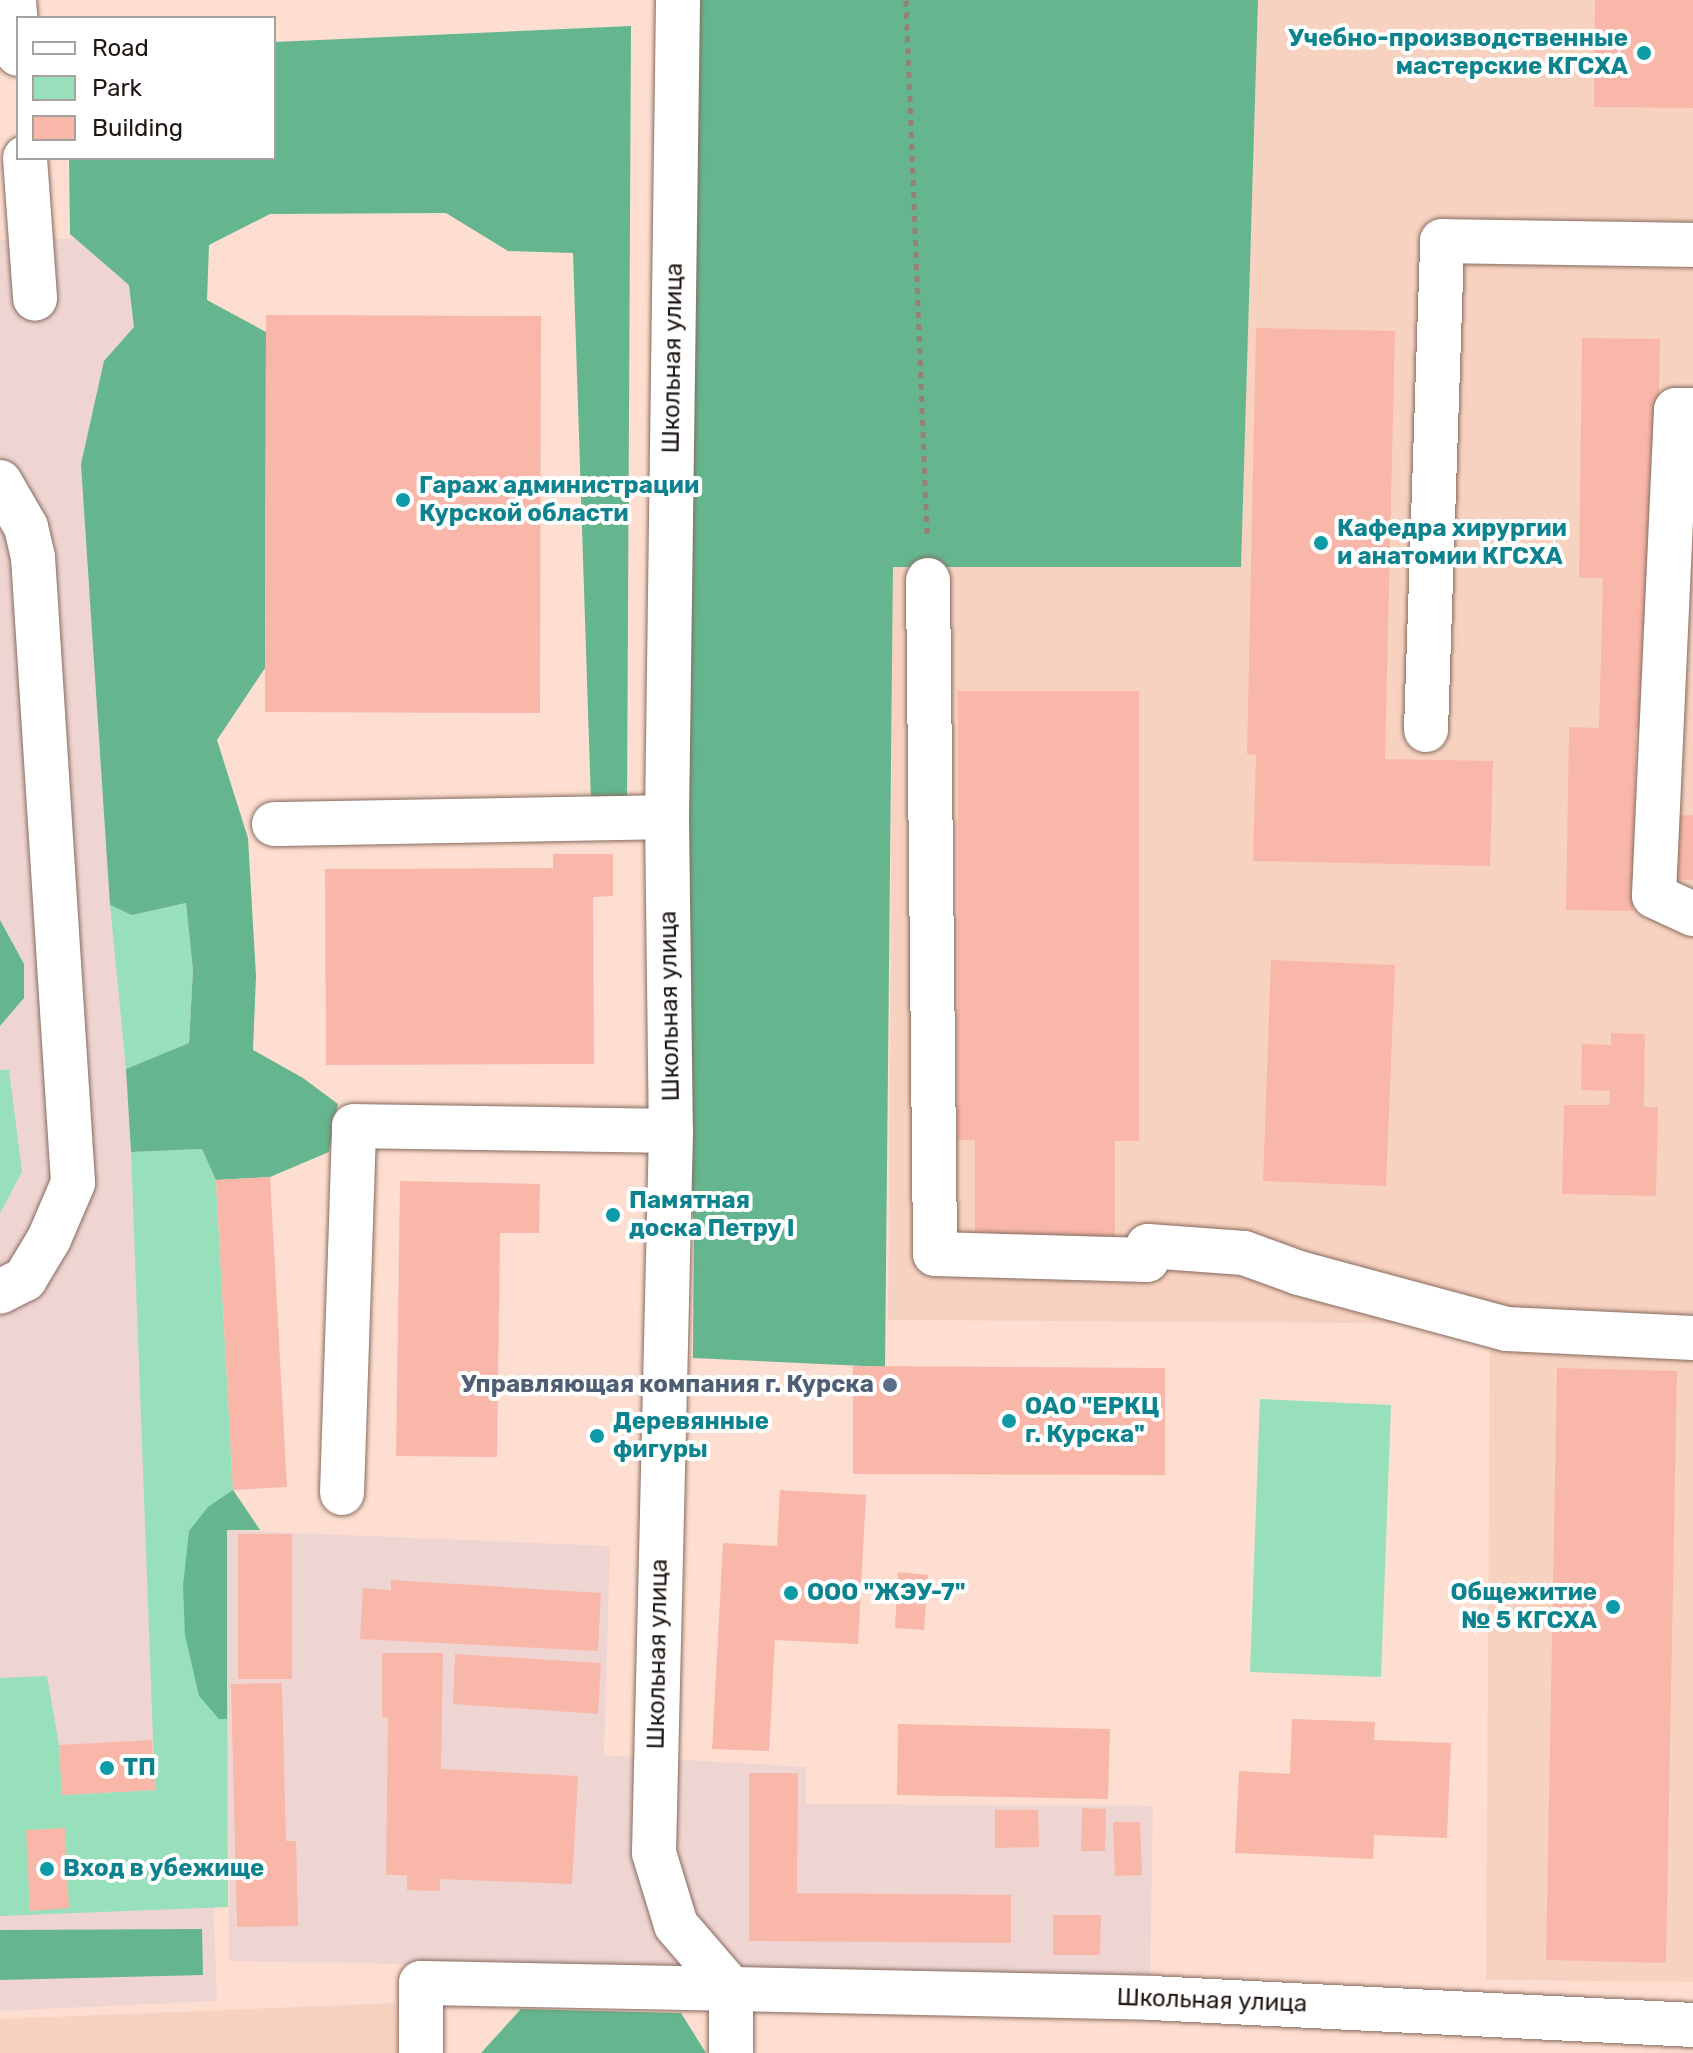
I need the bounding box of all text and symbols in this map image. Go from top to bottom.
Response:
legend [16,16,276,160]
place label: Учебно-производственные мастерские КГСХА [1288,25,1628,81]
text: Road [92,34,149,62]
marker: Учебно-производственные мастерские КГСХА [1635,44,1653,62]
text: Park [92,74,142,102]
text: Building [92,114,183,142]
street label: Школьная улица [657,262,689,454]
place label: Гараж администрации Курской области [419,472,699,528]
marker: Гараж администрации Курской области [394,491,412,509]
place label: Кафедра хирургии и анатомии КГСХА [1337,515,1567,571]
marker: Кафедра хирургии и анатомии КГСХА [1312,534,1330,552]
street label: Школьная улица [654,910,686,1102]
place label: Памятная доска Петру I [629,1187,794,1243]
marker: Памятная доска Петру I [604,1206,622,1224]
place label: Управляющая компания г. Курска [461,1371,874,1399]
marker: Управляющая компания г. Курска [881,1376,899,1394]
place label: ОАО "ЕРКЦ г. Курска" [1025,1393,1159,1449]
place label: Деревянные фигуры [613,1408,769,1464]
marker: ОАО "ЕРКЦ г. Курска" [1000,1412,1018,1430]
marker: Деревянные фигуры [588,1427,606,1445]
street label: Школьная улица [642,1558,674,1750]
place label: ООО "ЖЭУ-7" [807,1579,966,1607]
place label: Общежитие № 5 КГСХА [1450,1579,1597,1635]
marker: ООО "ЖЭУ-7" [782,1584,800,1602]
marker: Общежитие № 5 КГСХА [1604,1598,1622,1616]
place label: ТП [123,1754,156,1782]
marker: ТП [98,1759,116,1777]
place label: Вход в убежище [63,1855,264,1883]
marker: Вход в убежище [38,1860,56,1878]
street label: Школьная улица [1116,1983,1308,2019]

